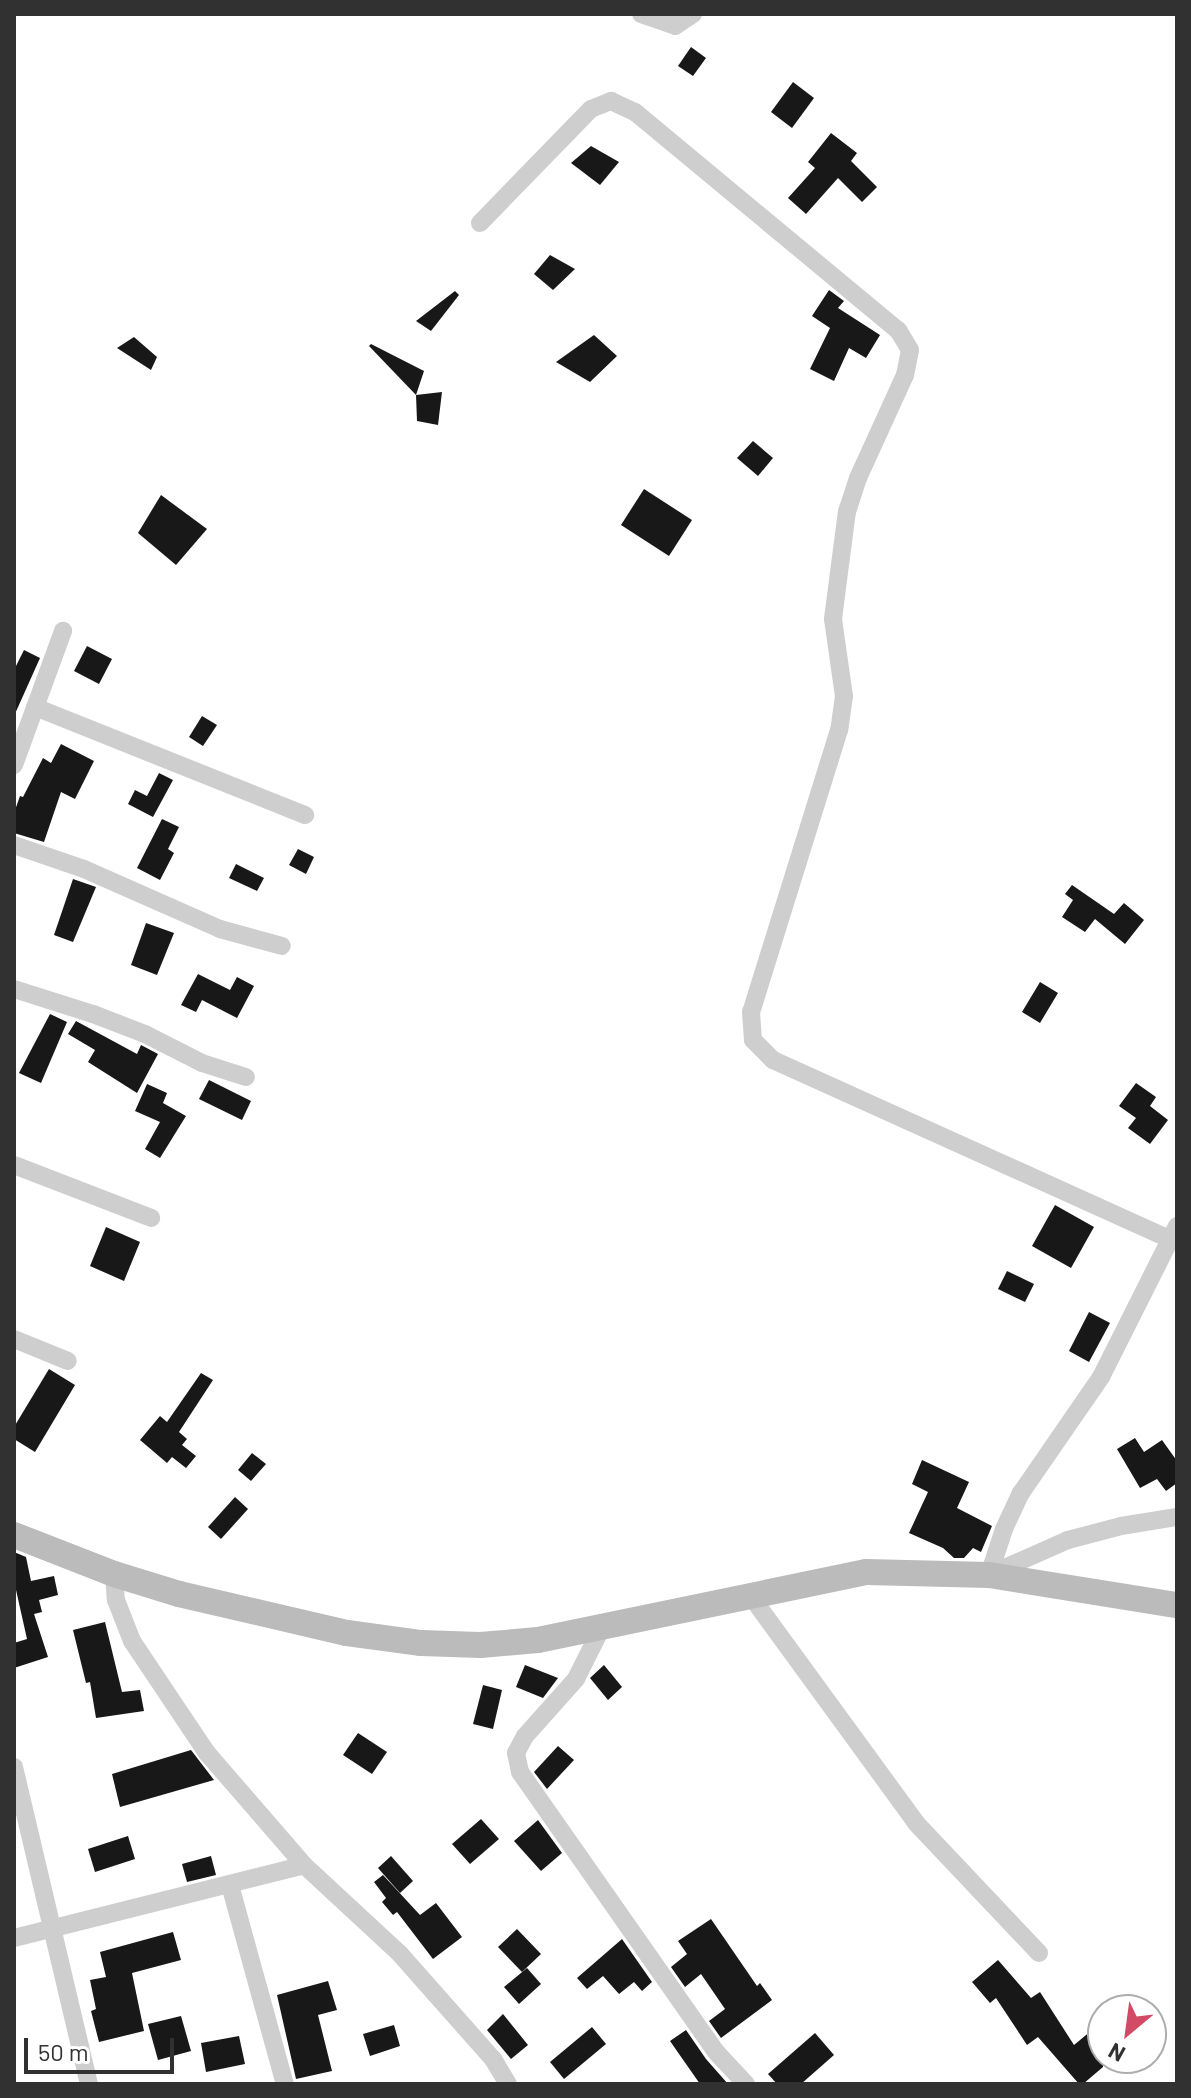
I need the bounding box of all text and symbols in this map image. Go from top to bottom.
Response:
north arrow [1087,1994,1167,2074]
scale bar [28,2022,178,2072]
text: 50 m [38,2037,89,2066]
text: N [1104,2038,1129,2068]

